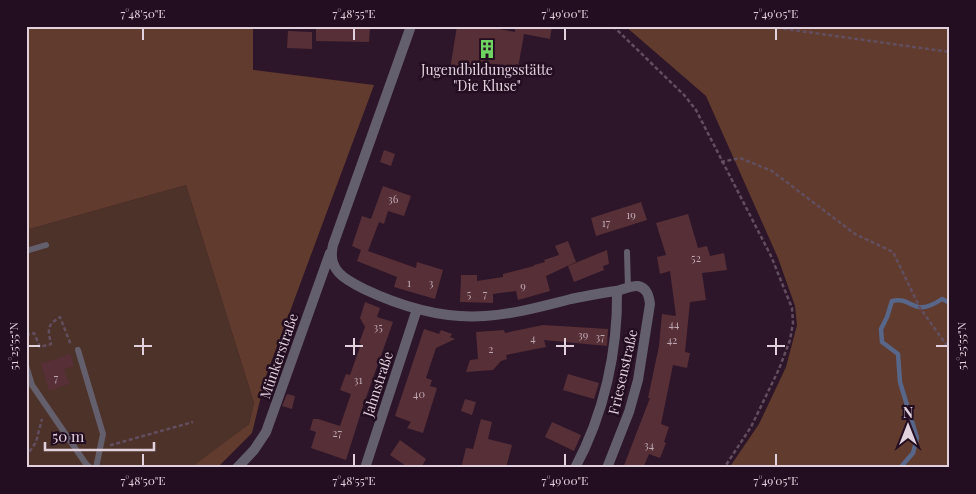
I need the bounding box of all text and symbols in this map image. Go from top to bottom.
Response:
text: 7°48'50"E [120,5,166,21]
text: 7°48'55"E [332,5,376,21]
text: 7°49'00"E [542,5,588,21]
text: 7°49'05"E [754,5,798,21]
building icon: Jugendbildungsstätte "Die Kluse" [476,38,498,60]
place label: Jugendbildungsstätte "Die Kluse" [420,60,553,95]
house number: 36 [388,191,399,206]
house number: 19 [626,207,636,222]
house number: 17 [602,215,611,230]
house number: 52 [691,250,701,265]
house number: 1 [407,275,411,290]
house number: 3 [429,275,434,290]
house number: 9 [520,278,526,293]
house number: 5 [467,286,472,301]
house number: 7 [483,286,488,301]
street label: Münkerstraße [255,311,302,401]
house number: 44 [669,316,680,331]
house number: 35 [373,319,383,334]
text: 51°25'55"N [5,321,21,370]
text: 51°25'55"N [953,321,969,370]
house number: 39 [578,327,589,342]
street label: Friesenstraße [603,327,642,416]
house number: 37 [595,329,605,344]
house number: 4 [530,330,536,345]
house number: 42 [667,332,677,347]
house number: 2 [488,341,494,356]
street label: Jahnstraße [358,349,397,420]
house number: 7 [54,370,59,385]
house number: 31 [353,372,363,387]
house number: 40 [413,386,425,401]
north arrow [884,402,934,452]
text: N [903,403,913,422]
scale bar [45,419,154,451]
house number: 27 [332,425,342,440]
text: 50 m [52,426,85,446]
house number: 34 [644,437,655,452]
text: 7°48'50"E [120,472,166,488]
text: 7°48'55"E [332,472,376,488]
text: 7°49'00"E [542,472,588,488]
text: 7°49'05"E [754,472,798,488]

